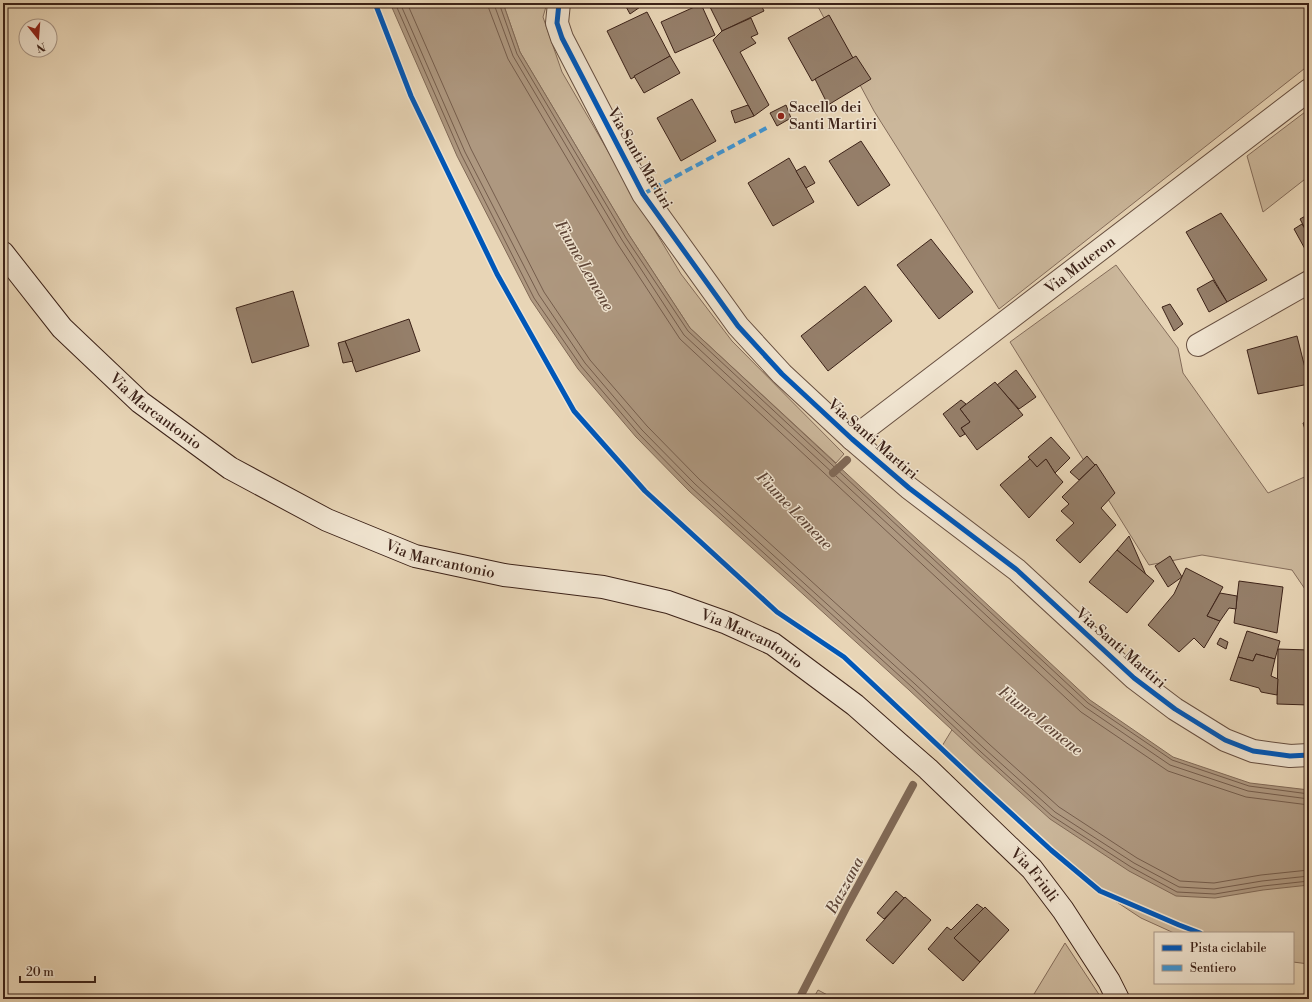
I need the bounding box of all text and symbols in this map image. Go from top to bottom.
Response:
north arrow [18,18,58,58]
text: N [34,39,47,55]
place label: Sacello dei Santi Martiri [789,98,877,134]
street label: Via Santi Martiri [602,103,676,212]
marker: Sacello dei Santi Martiri [776,111,786,121]
water label: Fiume Lemene [550,217,618,315]
street label: Via Muteron [1041,232,1120,299]
street label: Via Marcantonio [105,368,205,454]
street label: Via Santi Martiri [823,394,922,484]
water label: Fiume Lemene [752,467,837,555]
street label: Via Marcantonio [382,536,497,583]
street label: Via Santi Martiri [1071,603,1170,693]
street label: Via Marcantonio [697,605,806,673]
water label: Fiume Lemene [994,682,1087,760]
street label: Via Friuli [1005,844,1062,906]
water label: Bazzana [821,854,868,918]
legend [1154,932,1294,984]
text: Pista ciclabile [1190,941,1267,956]
scale bar [20,958,95,984]
text: Sentiero [1190,961,1236,976]
text: 20 m [26,965,54,980]

